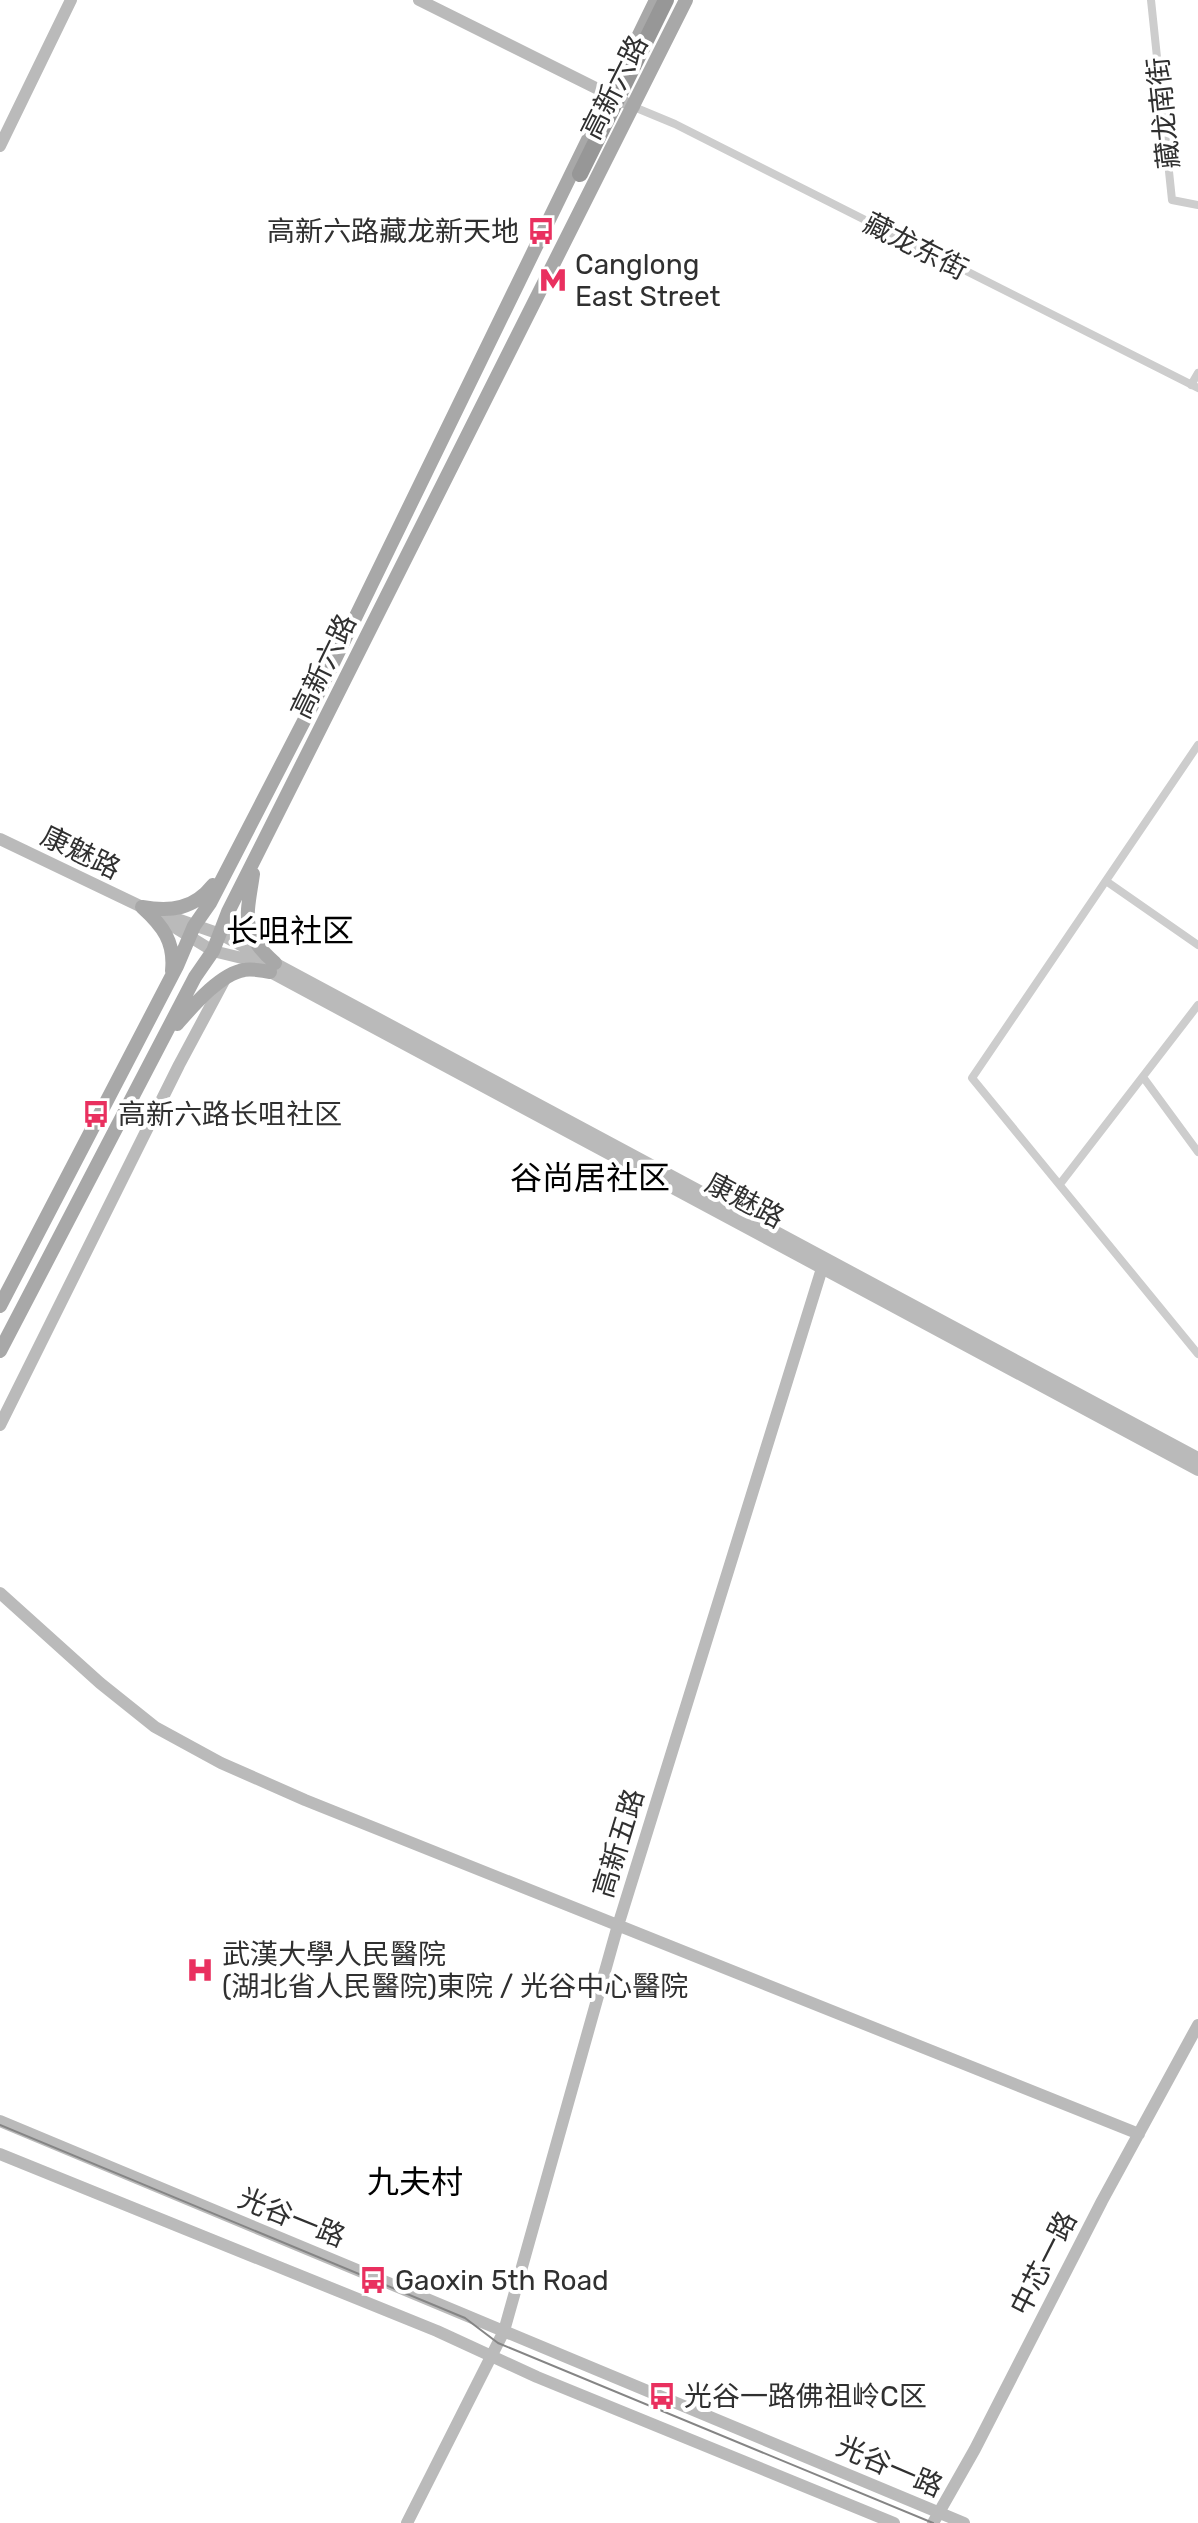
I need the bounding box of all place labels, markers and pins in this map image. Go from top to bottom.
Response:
place label: 高新六路藏龙新天地 [267,215,519,248]
bus stop icon: 高新六路藏龙新天地 [526,216,556,246]
place label: Canglong East Street [575,248,720,313]
metro station icon: Canglong East Street [538,265,568,295]
place label: 高新六路长咀社区 [118,1098,342,1131]
bus stop icon: 高新六路长咀社区 [81,1099,111,1129]
place label: 武漢大學人民醫院 (湖北省人民醫院)東院 / 光谷中心醫院 [222,1938,688,2003]
hospital icon: 武漢大學人民醫院 (湖北省人民醫院)東院 / 光谷中心醫院 [185,1955,215,1985]
place label: Gaoxin 5th Road [395,2264,609,2297]
bus stop icon: Gaoxin 5th Road [358,2265,388,2295]
place label: 光谷一路佛祖岭C区 [684,2380,927,2413]
bus stop icon: 光谷一路佛祖岭C区 [647,2381,677,2411]

